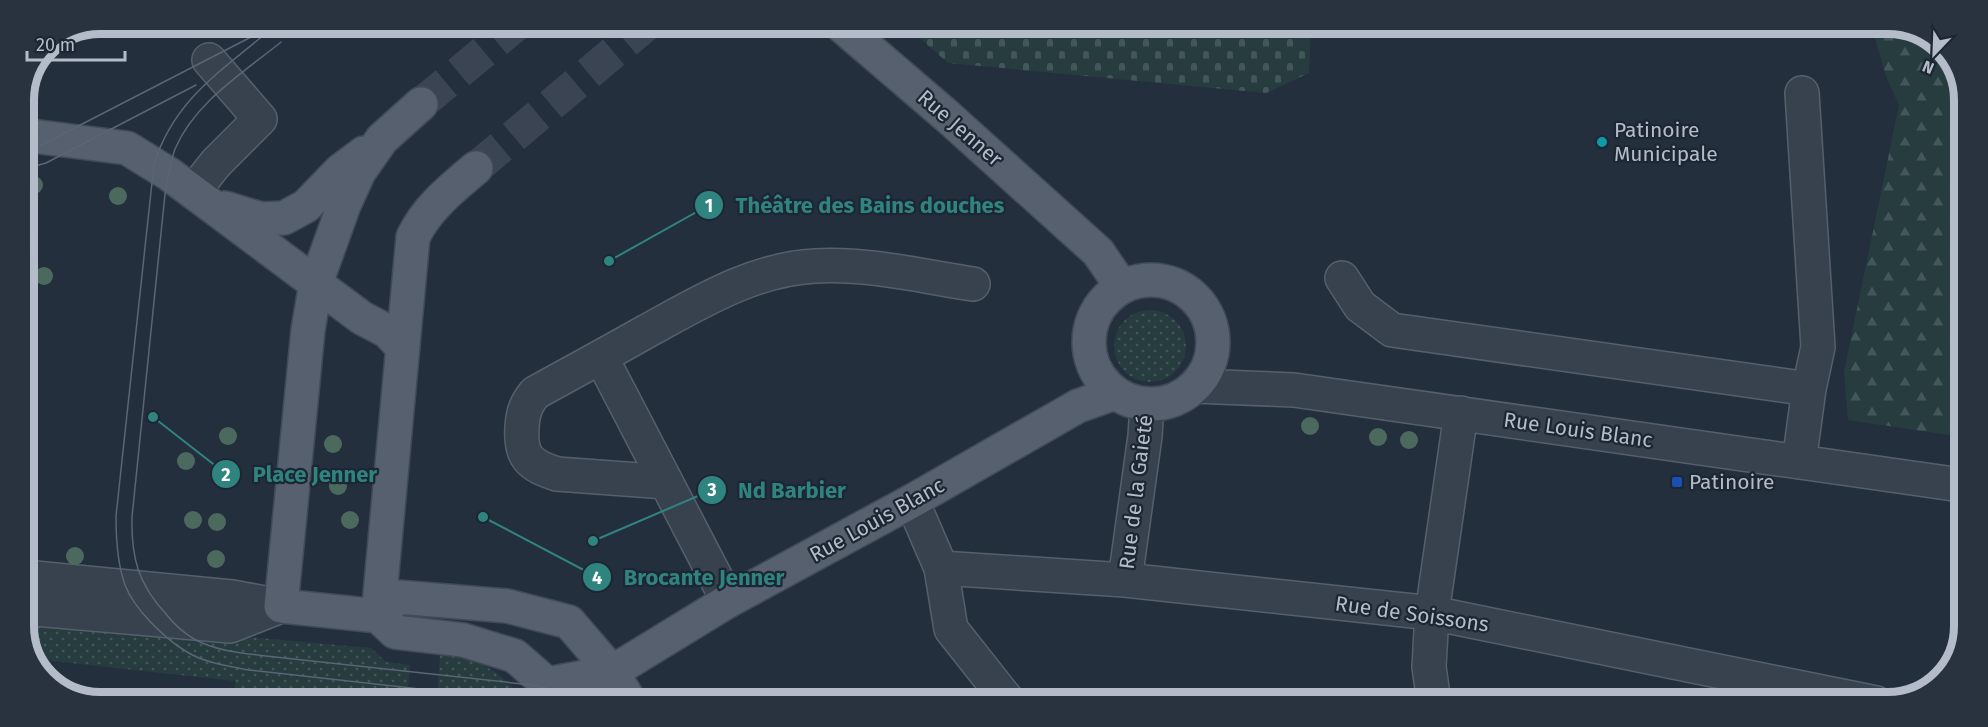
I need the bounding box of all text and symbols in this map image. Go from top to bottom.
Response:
scale bar [27,24,124,62]
north arrow [1904,24,1964,84]
text: 20 m [36,34,75,56]
text: N [1920,57,1937,78]
street label: Rue Jenner [912,84,1008,172]
place label: Patinoire Municipale [1614,117,1718,167]
marker: Patinoire Municipale [1595,135,1609,149]
callout: Théâtre des Bains douches [694,185,1017,225]
text: Théâtre des Bains douches [736,192,1005,219]
text: 1 [705,195,713,217]
street label: Rue Louis Blanc [1502,407,1654,453]
street label: Rue de la Gaieté [1114,413,1158,571]
callout: Place Jenner [211,454,390,494]
text: Place Jenner [253,461,377,488]
text: 2 [221,464,231,486]
place label: Patinoire [1689,469,1774,495]
callout: Nd Barbier [697,470,858,510]
street label: Rue Louis Blanc [805,472,949,568]
marker: Patinoire [1670,475,1684,489]
text: Nd Barbier [738,477,846,504]
text: 3 [706,479,717,501]
callout: Brocante Jenner [582,557,796,597]
text: Brocante Jenner [624,564,784,591]
text: 4 [592,567,602,589]
street label: Rue de Soissons [1333,590,1491,638]

